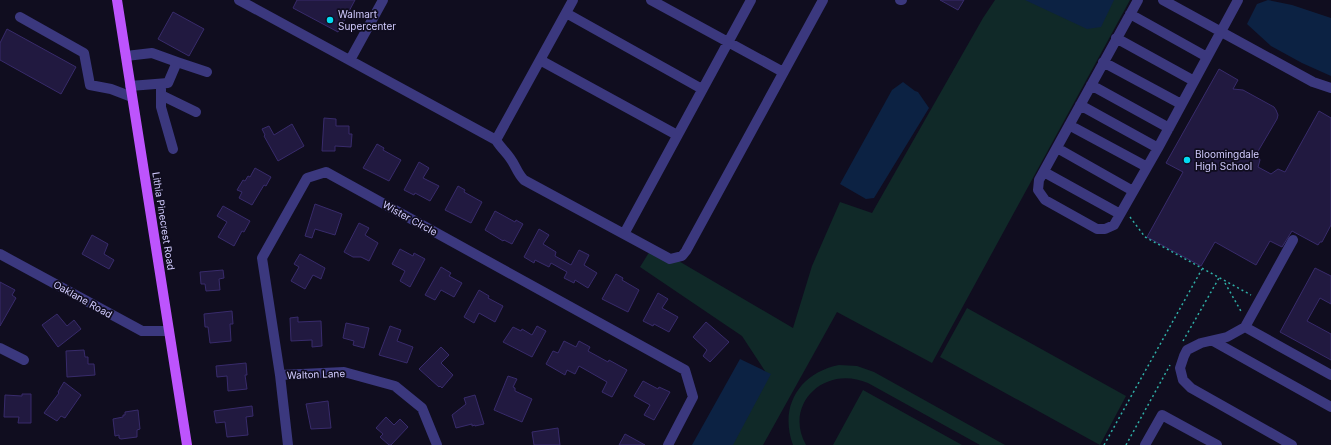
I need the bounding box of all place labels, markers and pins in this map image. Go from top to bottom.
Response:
place label: Walmart Supercenter [338,8,396,32]
marker: Walmart Supercenter [325,15,335,25]
place label: Bloomingdale High School [1195,148,1259,172]
marker: Bloomingdale High School [1182,155,1192,165]

